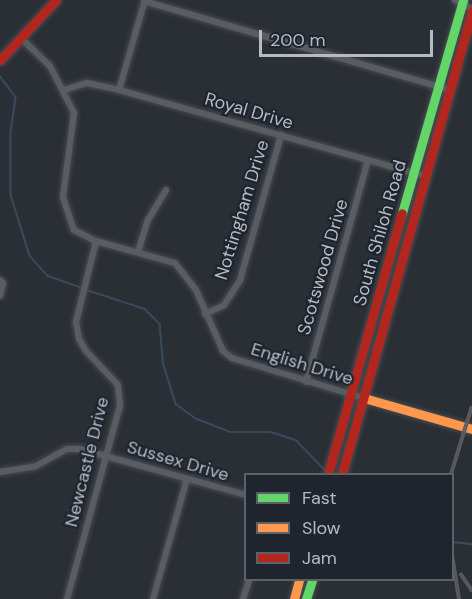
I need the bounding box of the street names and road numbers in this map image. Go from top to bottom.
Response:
street label: Royal Drive [202,88,296,134]
street label: Nottingham Drive [210,137,274,283]
street label: South Shiloh Road [349,158,411,308]
street label: Scotswood Drive [293,197,353,337]
street label: English Drive [248,338,356,390]
street label: Newcastle Drive [60,395,114,529]
street label: Sussex Drive [125,436,231,486]

